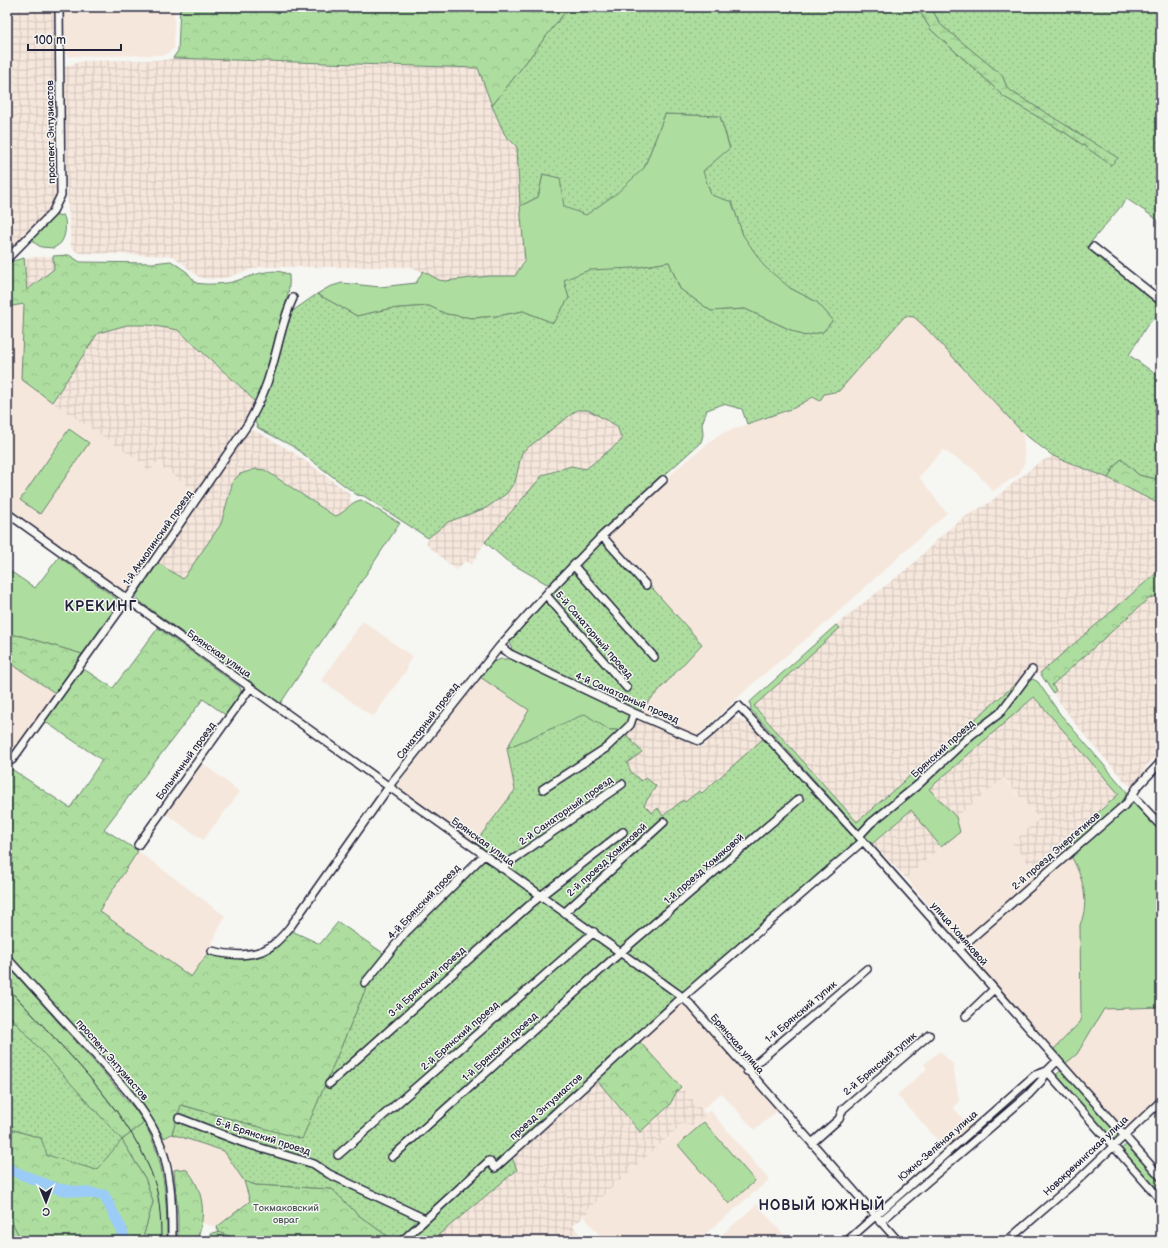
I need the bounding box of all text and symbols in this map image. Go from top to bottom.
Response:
scale bar [28,26,121,52]
text: 100 m [34,33,66,48]
street label: проспект Энтузиастов [44,79,58,184]
street label: 1-й Акмолинский проезд [121,488,195,588]
street label: 5-й Санаторный проезд [553,589,635,681]
district label: КРЕКИНГ [65,598,137,615]
street label: Брянская улица [185,627,254,681]
street label: 4-й Санаторный проезд [573,670,681,726]
street label: Санаторный проезд [394,680,462,762]
street label: Брянский проезд [909,717,977,781]
street label: Больничный проезд [154,720,218,802]
street label: 2-й Санаторный проезд [517,774,615,848]
street label: 2-й проезд Энергетиков [1010,809,1103,893]
street label: Брянская улица [449,815,517,869]
street label: 2-й проезд Хомяковой [564,821,650,899]
street label: 1-й проезд Хомяковой [662,831,747,907]
street label: 4-й Брянский проезд [385,862,463,942]
street label: улица Хомяковой [928,900,990,968]
street label: 3-й Брянский проезд [386,944,468,1020]
street label: 1-й Брянский тупик [763,978,840,1045]
street label: 2-й Брянский проезд [419,999,501,1073]
street label: 1-й Брянский проезд [460,1010,540,1084]
street label: Брянская улица [708,1012,766,1077]
street label: проспект Энтузиастов [74,1017,151,1104]
street label: 2-й Брянский тупик [841,1029,920,1098]
street label: проезд Энтузиастов [507,1071,585,1143]
street label: Южно-Зелёная улица [896,1108,980,1184]
street label: Новокрекингская улица [1041,1113,1131,1198]
street label: 5-й Брянский проезд [214,1116,312,1158]
north arrow [26,1182,66,1222]
district label: НОВЫЙ ЮЖНЫЙ [759,1195,885,1214]
park label: Токмаковский овраг [253,1202,319,1226]
text: С [42,1205,50,1218]

